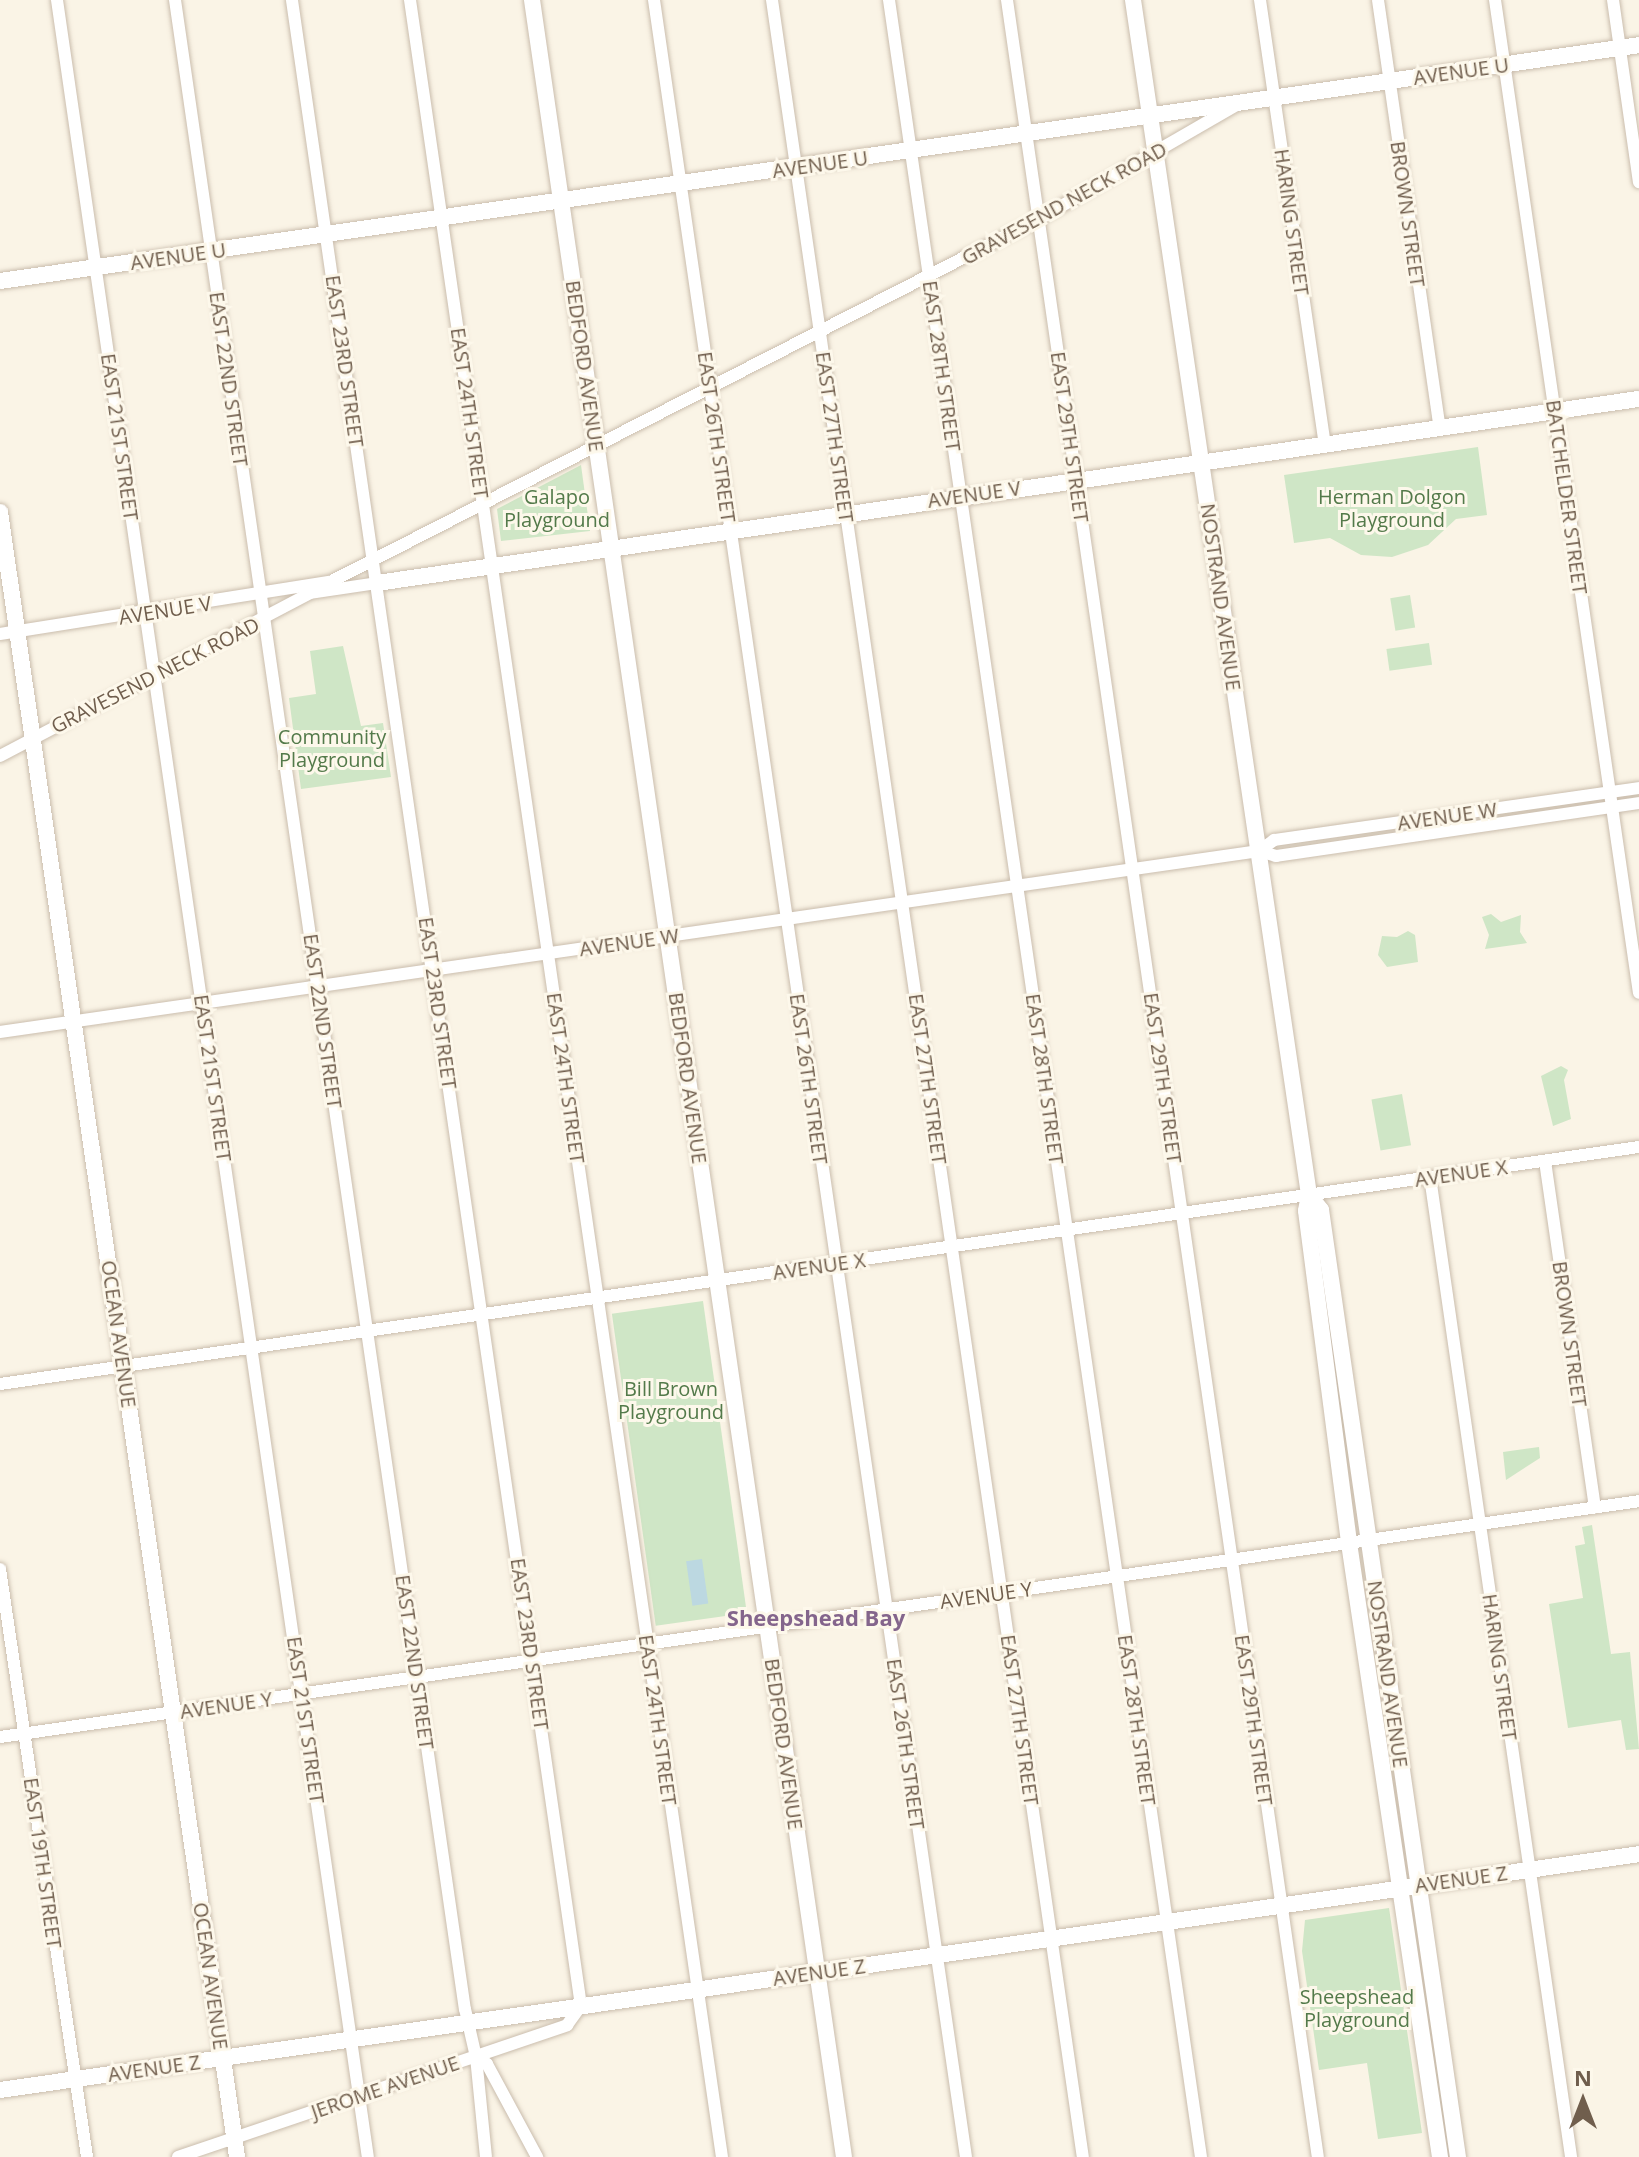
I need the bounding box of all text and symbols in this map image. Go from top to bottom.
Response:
street label: AVENUE U [1412,52,1510,90]
street label: GRAVESEND NECK ROAD [957,137,1171,269]
street label: BROWN STREET [1386,139,1430,289]
street label: AVENUE U [771,145,869,183]
street label: HARING STREET [1270,147,1314,297]
street label: AVENUE U [129,237,227,275]
street label: EAST 23RD STREET [321,273,369,449]
street label: BEDFORD AVENUE [561,279,609,453]
street label: EAST 28TH STREET [918,279,966,453]
street label: EAST 22ND STREET [205,290,253,468]
street label: EAST 24TH STREET [446,326,494,500]
street label: EAST 26TH STREET [693,350,741,524]
street label: EAST 27TH STREET [811,350,859,524]
street label: EAST 29TH STREET [1046,350,1094,524]
street label: EAST 21ST STREET [96,352,144,522]
street label: BATCHELDER STREET [1541,398,1593,596]
street label: AVENUE V [926,476,1022,512]
park label: Galapo Playground [504,485,610,532]
park label: Herman Dolgon Playground [1318,485,1466,532]
street label: NOSTRAND AVENUE [1196,502,1246,692]
street label: AVENUE V [117,591,213,629]
street label: GRAVESEND NECK ROAD [47,612,263,738]
park label: Community Playground [278,724,386,771]
street label: AVENUE W [1396,797,1498,835]
street label: EAST 23RD STREET [414,915,462,1091]
street label: AVENUE W [578,923,680,961]
street label: EAST 22ND STREET [299,932,347,1110]
street label: EAST 24TH STREET [542,991,590,1165]
street label: BEDFORD AVENUE [664,991,712,1165]
street label: EAST 29TH STREET [1139,991,1187,1165]
street label: EAST 26TH STREET [785,992,833,1166]
street label: EAST 27TH STREET [904,992,952,1166]
street label: EAST 28TH STREET [1021,992,1069,1166]
street label: EAST 21ST STREET [189,993,237,1163]
street label: AVENUE X [1413,1155,1509,1191]
street label: AVENUE X [771,1248,867,1284]
street label: OCEAN AVENUE [97,1259,141,1409]
street label: BROWN STREET [1548,1259,1592,1409]
park label: Bill Brown Playground [618,1376,724,1423]
street label: EAST 23RD STREET [506,1556,554,1732]
street label: EAST 22ND STREET [391,1573,439,1751]
street label: AVENUE Y [938,1577,1034,1613]
street label: NOSTRAND AVENUE [1363,1579,1413,1769]
street label: HARING STREET [1478,1592,1522,1742]
district label: Sheepshead Bay [727,1605,905,1631]
street label: EAST 24TH STREET [634,1633,682,1807]
street label: EAST 27TH STREET [996,1633,1044,1807]
street label: EAST 28TH STREET [1113,1633,1161,1807]
street label: EAST 29TH STREET [1230,1633,1278,1807]
street label: EAST 21ST STREET [282,1635,330,1805]
street label: BEDFORD AVENUE [760,1657,808,1831]
street label: EAST 26TH STREET [882,1657,930,1831]
street label: AVENUE Y [178,1687,274,1723]
street label: EAST 19TH STREET [19,1776,67,1950]
street label: AVENUE Z [1413,1861,1509,1897]
street label: OCEAN AVENUE [189,1901,233,2051]
street label: AVENUE Z [771,1954,867,1990]
park label: Sheepshead Playground [1300,1984,1414,2031]
street label: AVENUE Z [106,2050,202,2086]
street label: JEROME AVENUE [308,2050,462,2124]
north arrow [1543,2061,1623,2141]
text: N [1574,2062,1592,2092]

